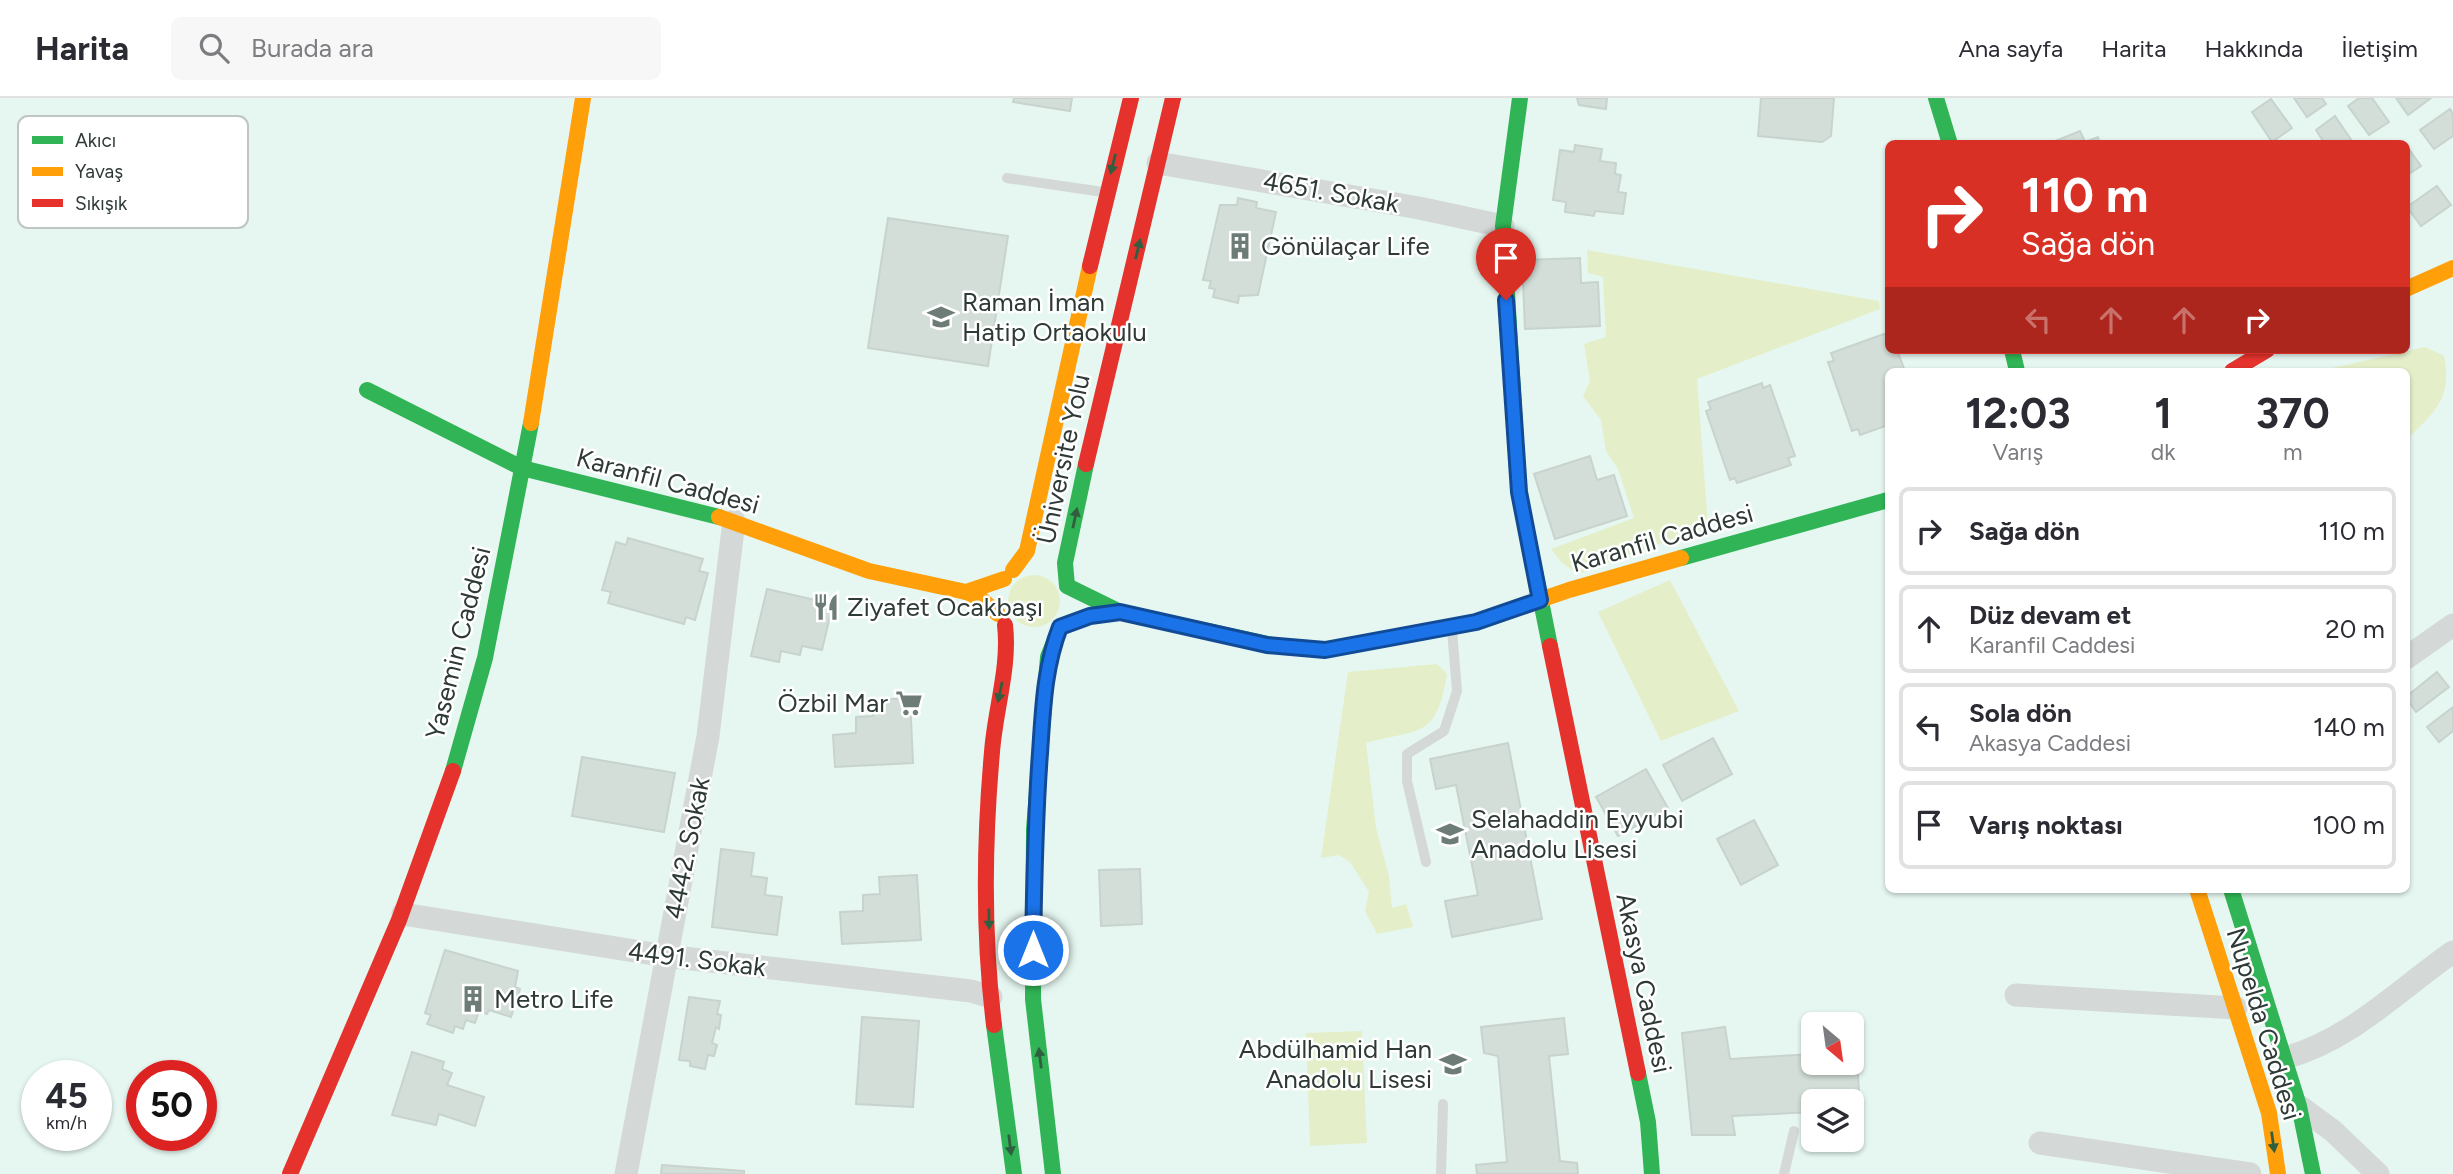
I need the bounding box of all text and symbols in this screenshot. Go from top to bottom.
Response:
search box [171,17,661,80]
text: Harita [35,29,129,68]
icon: search [195,29,233,67]
text: Burada ara [251,32,374,64]
text: Ana sayfa [1958,34,2063,63]
text: Harita [2101,34,2166,63]
text: Hakkında [2204,34,2303,63]
text: İletişim [2341,34,2418,63]
legend [18,116,248,228]
text: Akıcı [75,129,116,152]
one-way arrow [1107,153,1118,175]
text: Yavaş [75,160,123,183]
street label: 4651. Sokak [1260,164,1402,220]
text: 110 m [2021,165,2149,224]
icon: right [1906,168,1997,259]
text: Sıkışık [75,192,128,215]
text: Sağa dön [2021,225,2155,263]
pin [1476,228,1536,300]
place label: Gönülaçar Life [1261,230,1430,262]
building icon: Gönülaçar Life [1225,231,1255,261]
one-way arrow [1132,238,1143,260]
icon: arrive [1487,239,1525,277]
place label: Raman İman Hatip Ortaokulu [962,286,1147,348]
icon: left [2019,301,2057,339]
icon: ahead [2092,301,2130,339]
icon: ahead [2165,301,2203,339]
icon: right [2238,301,2276,339]
school or university icon: Raman İman Hatip Ortaokulu [926,302,956,332]
street label: Üniversite Yolu [1029,371,1097,547]
text: 12:03 [1965,388,2071,439]
text: 1 [2154,388,2172,439]
text: 370 [2256,388,2330,439]
text: Varış [1993,438,2043,466]
text: dk [2151,438,2175,466]
text: m [2283,438,2303,466]
street label: Karanfil Caddesi [573,441,763,521]
street label: Karanfil Caddesi [1567,497,1757,579]
one-way arrow [1069,507,1080,529]
icon: right [1910,512,1948,550]
text: Sağa dön [1969,515,2080,547]
text: 110 m [2318,515,2385,547]
street label: Yasemin Caddesi [419,543,497,743]
place label: Ziyafet Ocakbaşı [847,591,1043,623]
restaurant icon: Ziyafet Ocakbaşı [811,592,841,622]
text: Düz devam et [1969,599,2131,631]
icon: ahead [1910,610,1948,648]
text: 20 m [2325,613,2385,645]
text: Karanfil Caddesi [1969,631,2135,659]
one-way arrow [994,681,1005,703]
place label: Özbil Mar [778,687,888,719]
supermarket icon: Özbil Mar [894,688,924,718]
text: Sola dön [1969,697,2072,729]
icon: left [1910,708,1948,746]
text: 140 m [2313,711,2385,743]
text: Akasya Caddesi [1969,729,2131,757]
street label: 4442. Sokak [658,774,717,922]
place label: Selahaddin Eyyubi Anadolu Lisesi [1471,803,1684,865]
icon: arrive [1910,806,1948,844]
text: Varış noktası [1969,809,2123,841]
text: 100 m [2312,809,2385,841]
school or university icon: Selahaddin Eyyubi Anadolu Lisesi [1435,819,1465,849]
street label: Akasya Caddesi [1609,890,1679,1076]
one-way arrow [983,908,994,930]
position arrow [996,913,1070,987]
street label: Nupelda Caddesi [2220,924,2308,1124]
street label: 4491. Sokak [626,935,768,983]
place label: Metro Life [494,983,614,1015]
building icon: Metro Life [458,984,488,1014]
north arrow [1801,1012,1864,1074]
map controls [1801,1012,1864,1152]
place label: Abdülhamid Han Anadolu Lisesi [1239,1033,1432,1095]
one-way arrow [1034,1046,1045,1068]
school or university icon: Abdülhamid Han Anadolu Lisesi [1438,1049,1468,1079]
speed limit sign: 50 [126,1060,217,1151]
text: 45 [45,1075,88,1117]
button: layers [1801,1089,1864,1152]
text: km/h [46,1112,87,1134]
one-way arrow [2268,1131,2279,1153]
one-way arrow [1005,1134,1016,1156]

